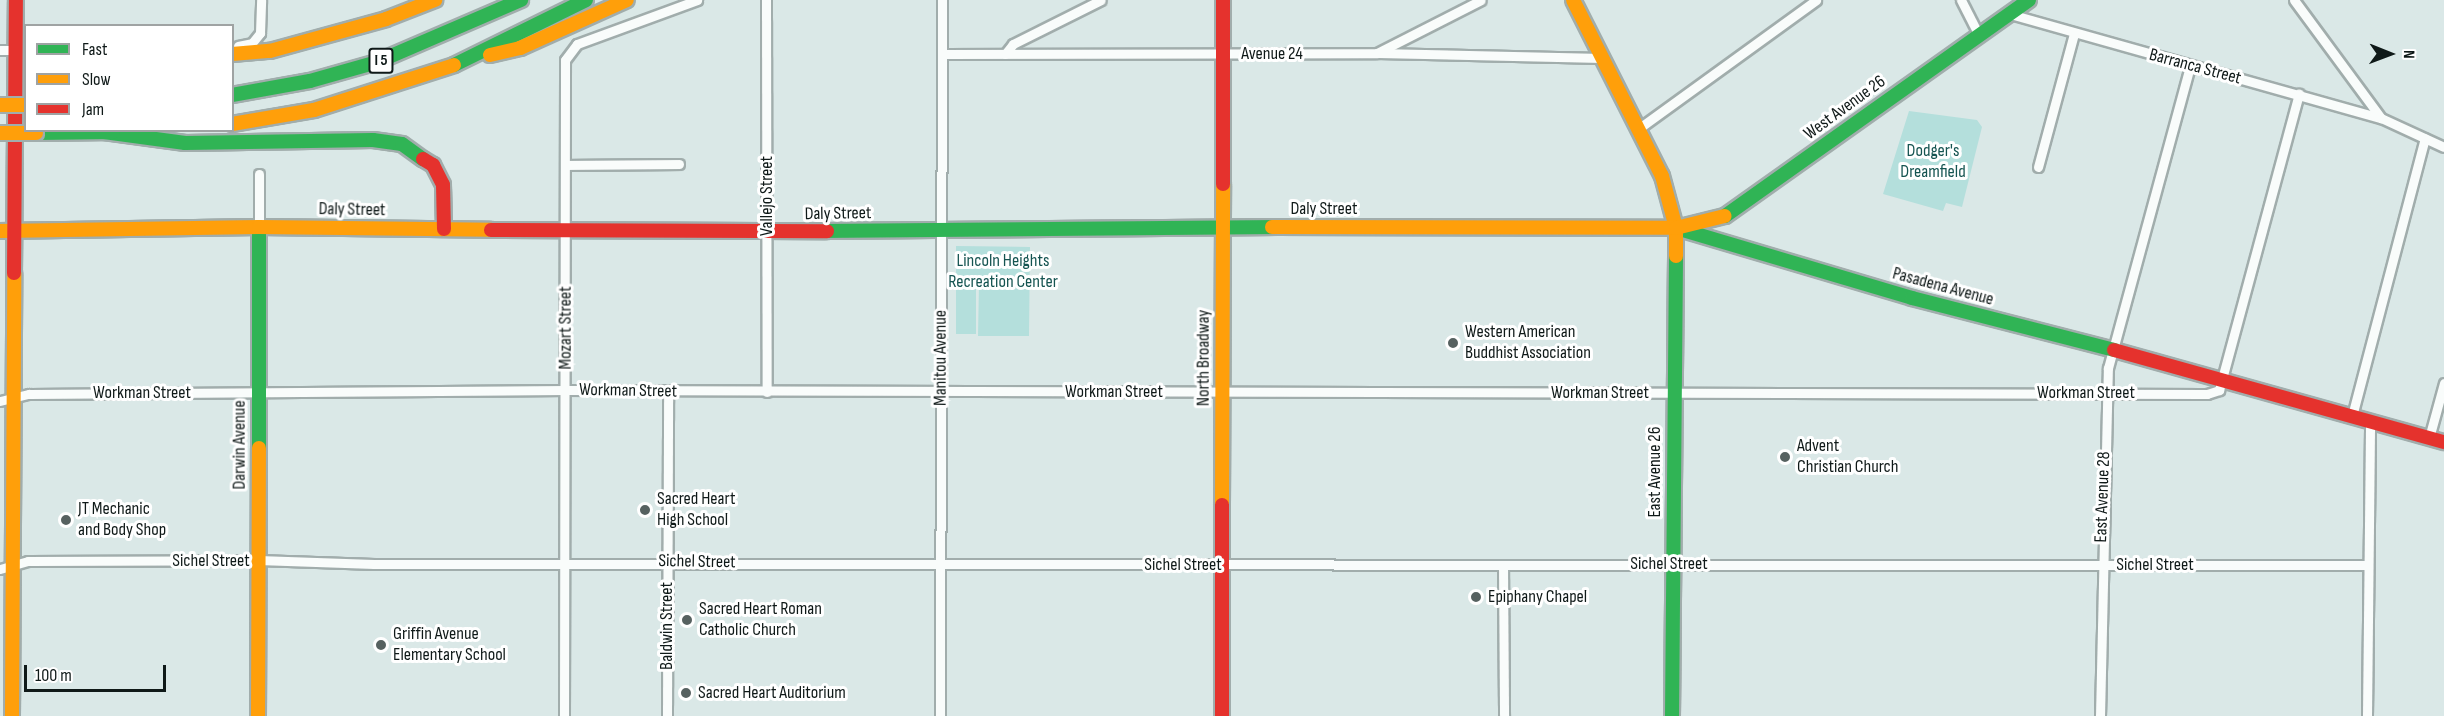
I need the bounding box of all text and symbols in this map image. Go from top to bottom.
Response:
legend [24,24,234,132]
north arrow [2360,24,2420,84]
text: Fast [82,39,107,60]
street label: Avenue 24 [1241,43,1303,65]
street label: Barranca Street [2147,44,2243,90]
road number: I 5 [368,48,394,74]
text: N [2399,50,2418,59]
text: Slow [82,69,111,90]
street label: West Avenue 26 [1800,71,1890,145]
text: Jam [82,99,104,120]
park label: Dodger's Dreamfield [1900,141,1966,184]
street label: Vallejo Street [756,156,778,236]
street label: Daly Street [1291,198,1357,220]
street label: Daly Street [318,199,386,221]
street label: Daly Street [804,203,872,225]
park label: Lincoln Heights Recreation Center [948,251,1058,294]
street label: Pasadena Avenue [1890,263,1996,311]
street label: Mozart Street [555,286,577,370]
street label: Manitou Avenue [930,310,952,406]
street label: North Broadway [1193,310,1215,406]
place label: Western American Buddhist Association [1465,322,1591,364]
marker: Western American Buddhist Association [1446,336,1460,350]
street label: Workman Street [579,379,677,403]
street label: Workman Street [1065,381,1163,403]
street label: Workman Street [93,382,191,404]
street label: Workman Street [1551,382,1649,404]
street label: Workman Street [2037,382,2135,404]
street label: Darwin Avenue [229,400,251,490]
street label: East Avenue 26 [1644,426,1666,518]
place label: Advent Christian Church [1797,436,1898,478]
marker: Advent Christian Church [1778,450,1792,464]
street label: East Avenue 28 [2091,451,2115,543]
place label: Sacred Heart High School [657,489,735,532]
place label: JT Mechanic and Body Shop [78,499,166,542]
marker: Sacred Heart High School [638,503,652,517]
marker: JT Mechanic and Body Shop [59,513,73,527]
street label: Sichel Street [172,550,250,572]
street label: Sichel Street [658,551,736,573]
street label: Sichel Street [1630,553,1708,575]
street label: Sichel Street [1144,554,1222,576]
street label: Sichel Street [2116,554,2194,576]
street label: Baldwin Street [656,582,678,670]
place label: Epiphany Chapel [1488,586,1587,608]
marker: Epiphany Chapel [1469,590,1483,604]
place label: Sacred Heart Roman Catholic Church [699,599,822,642]
marker: Sacred Heart Roman Catholic Church [680,613,694,627]
place label: Griffin Avenue Elementary School [393,624,506,666]
marker: Griffin Avenue Elementary School [374,638,388,652]
scale bar [27,653,170,691]
text: 100 m [35,665,72,686]
place label: Sacred Heart Auditorium [698,682,846,704]
marker: Sacred Heart Auditorium [679,686,693,700]

